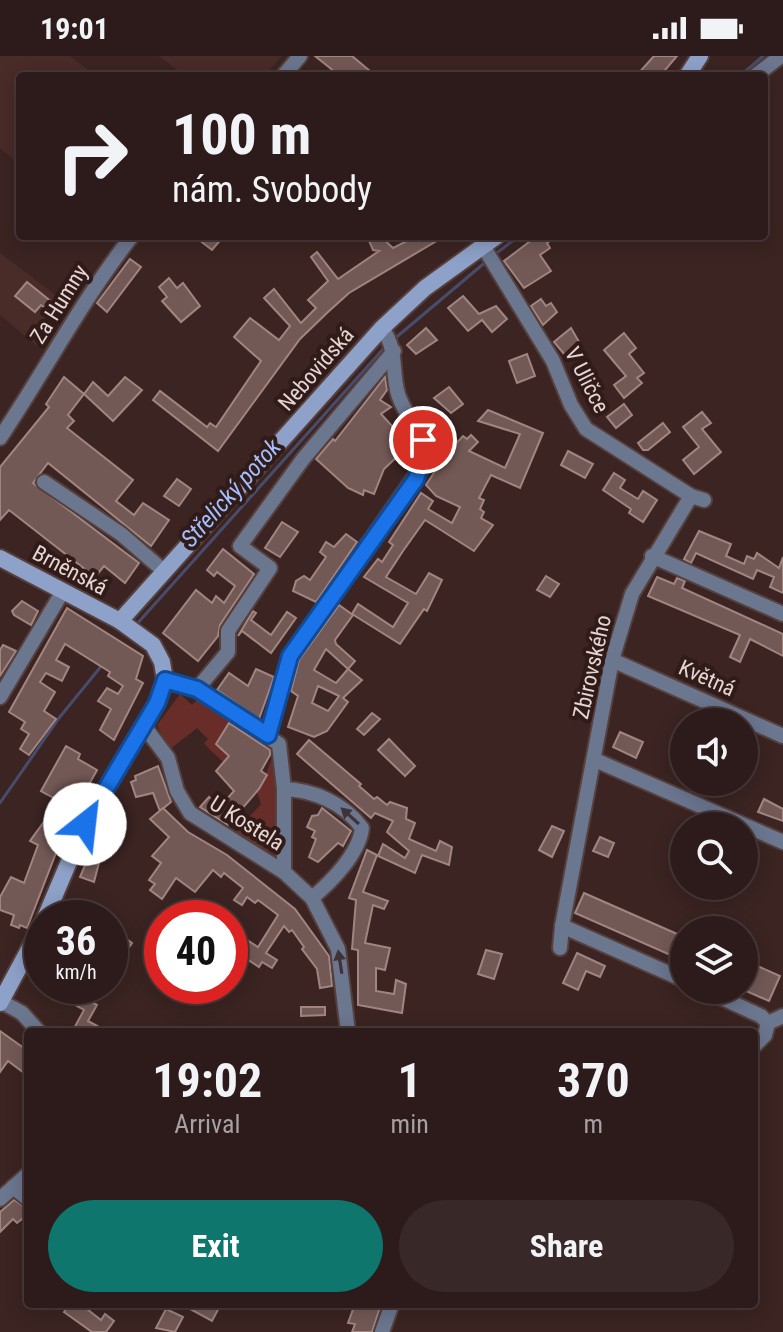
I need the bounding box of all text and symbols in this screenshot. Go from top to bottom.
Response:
text: 19:01 [40,11,109,46]
text: 100 m [172,102,311,168]
icon: right [40,104,144,208]
text: nám. Svobody [172,169,372,211]
street label: Za Humny [25,260,93,348]
street label: Nebovidská [273,322,359,416]
street label: V Uličce [560,343,614,417]
pin [389,406,457,474]
icon: arrive [401,418,445,462]
water label: Střelický potok [175,433,287,553]
street label: Brněnská [28,540,112,600]
street label: Zbirovského [568,613,616,721]
street label: Květná [675,655,739,701]
map controls [670,708,758,1004]
button: sound [670,708,758,796]
position arrow [43,782,127,866]
street label: U Kostela [205,791,289,855]
one-way arrow [340,808,360,825]
button: search [670,812,758,900]
speed limit sign: 40 [144,900,248,1004]
button: layers [670,916,758,1004]
text: 36 [56,918,96,965]
one-way arrow [333,949,346,974]
text: km/h [55,960,97,984]
text: 19:02 [152,1052,262,1109]
text: 1 [398,1052,422,1109]
text: 370 [557,1052,630,1109]
text: Arrival [174,1109,240,1139]
text: min [391,1109,429,1139]
text: m [584,1109,603,1139]
button: Exit [48,1200,383,1292]
button: Share [399,1200,734,1292]

